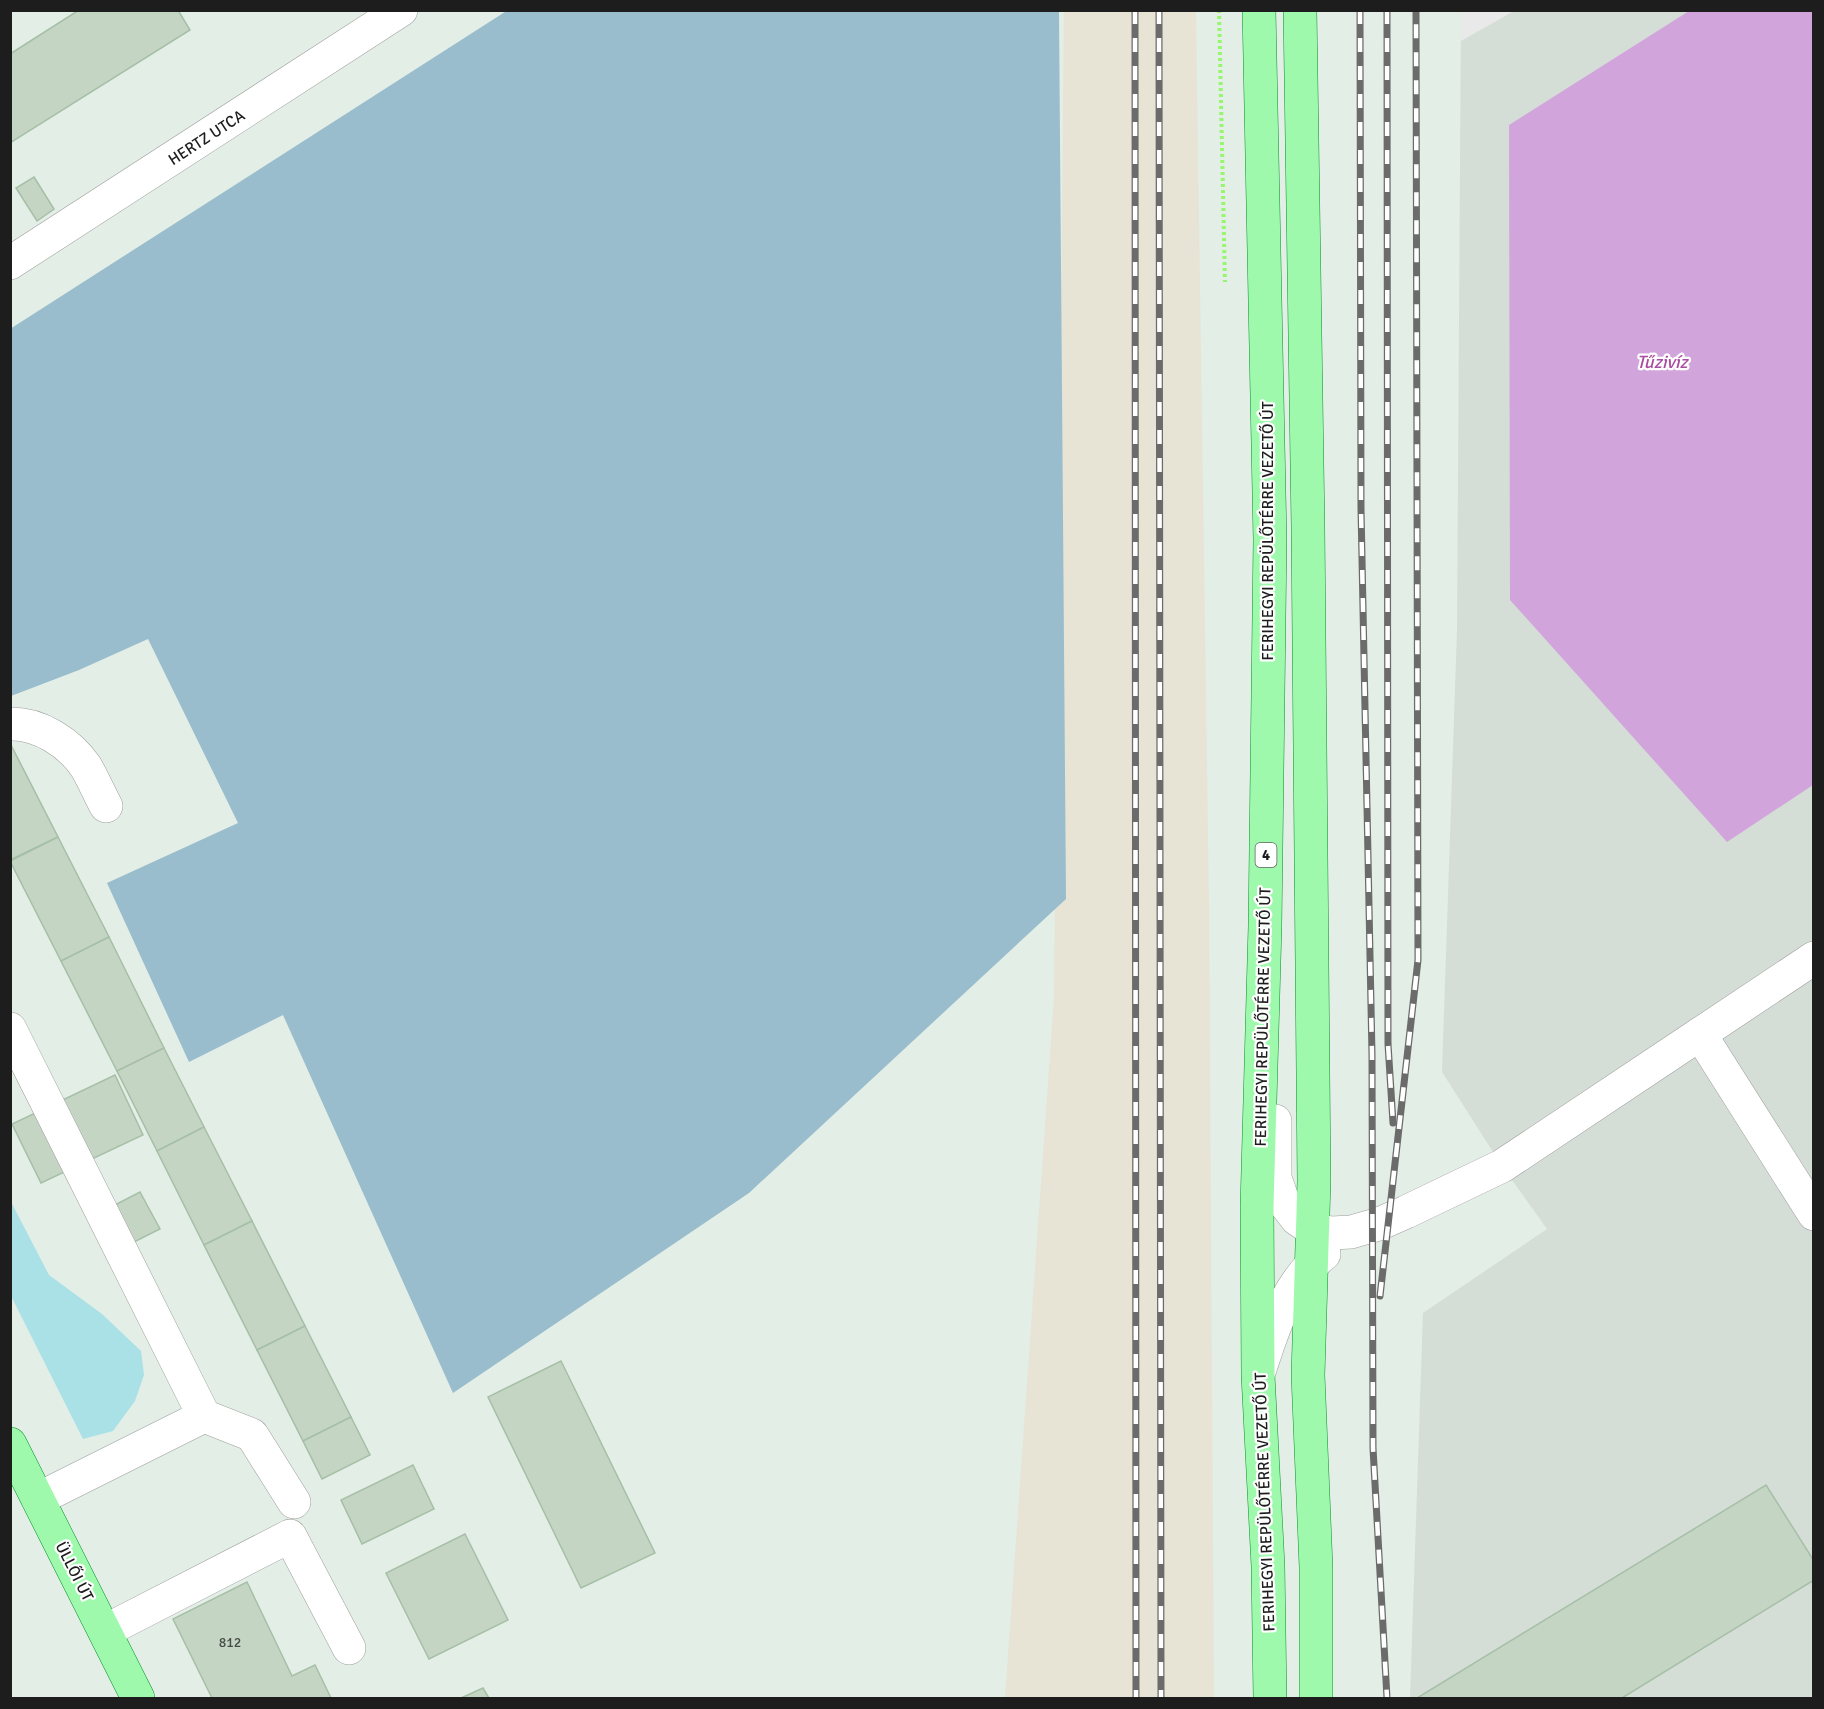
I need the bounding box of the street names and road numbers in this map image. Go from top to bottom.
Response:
street label: HERTZ UTCA [165,106,249,170]
street label: FERIHEGYI REPÜLŐTÉRRE VEZETŐ ÚT [1258,401,1278,661]
road number: 4 [1256,843,1276,867]
street label: FERIHEGYI REPÜLŐTÉRRE VEZETŐ ÚT [1251,887,1275,1147]
street label: FERIHEGYI REPÜLŐTÉRRE VEZETŐ ÚT [1250,1372,1280,1632]
street label: ÜLLŐI ÚT [51,1538,98,1605]

